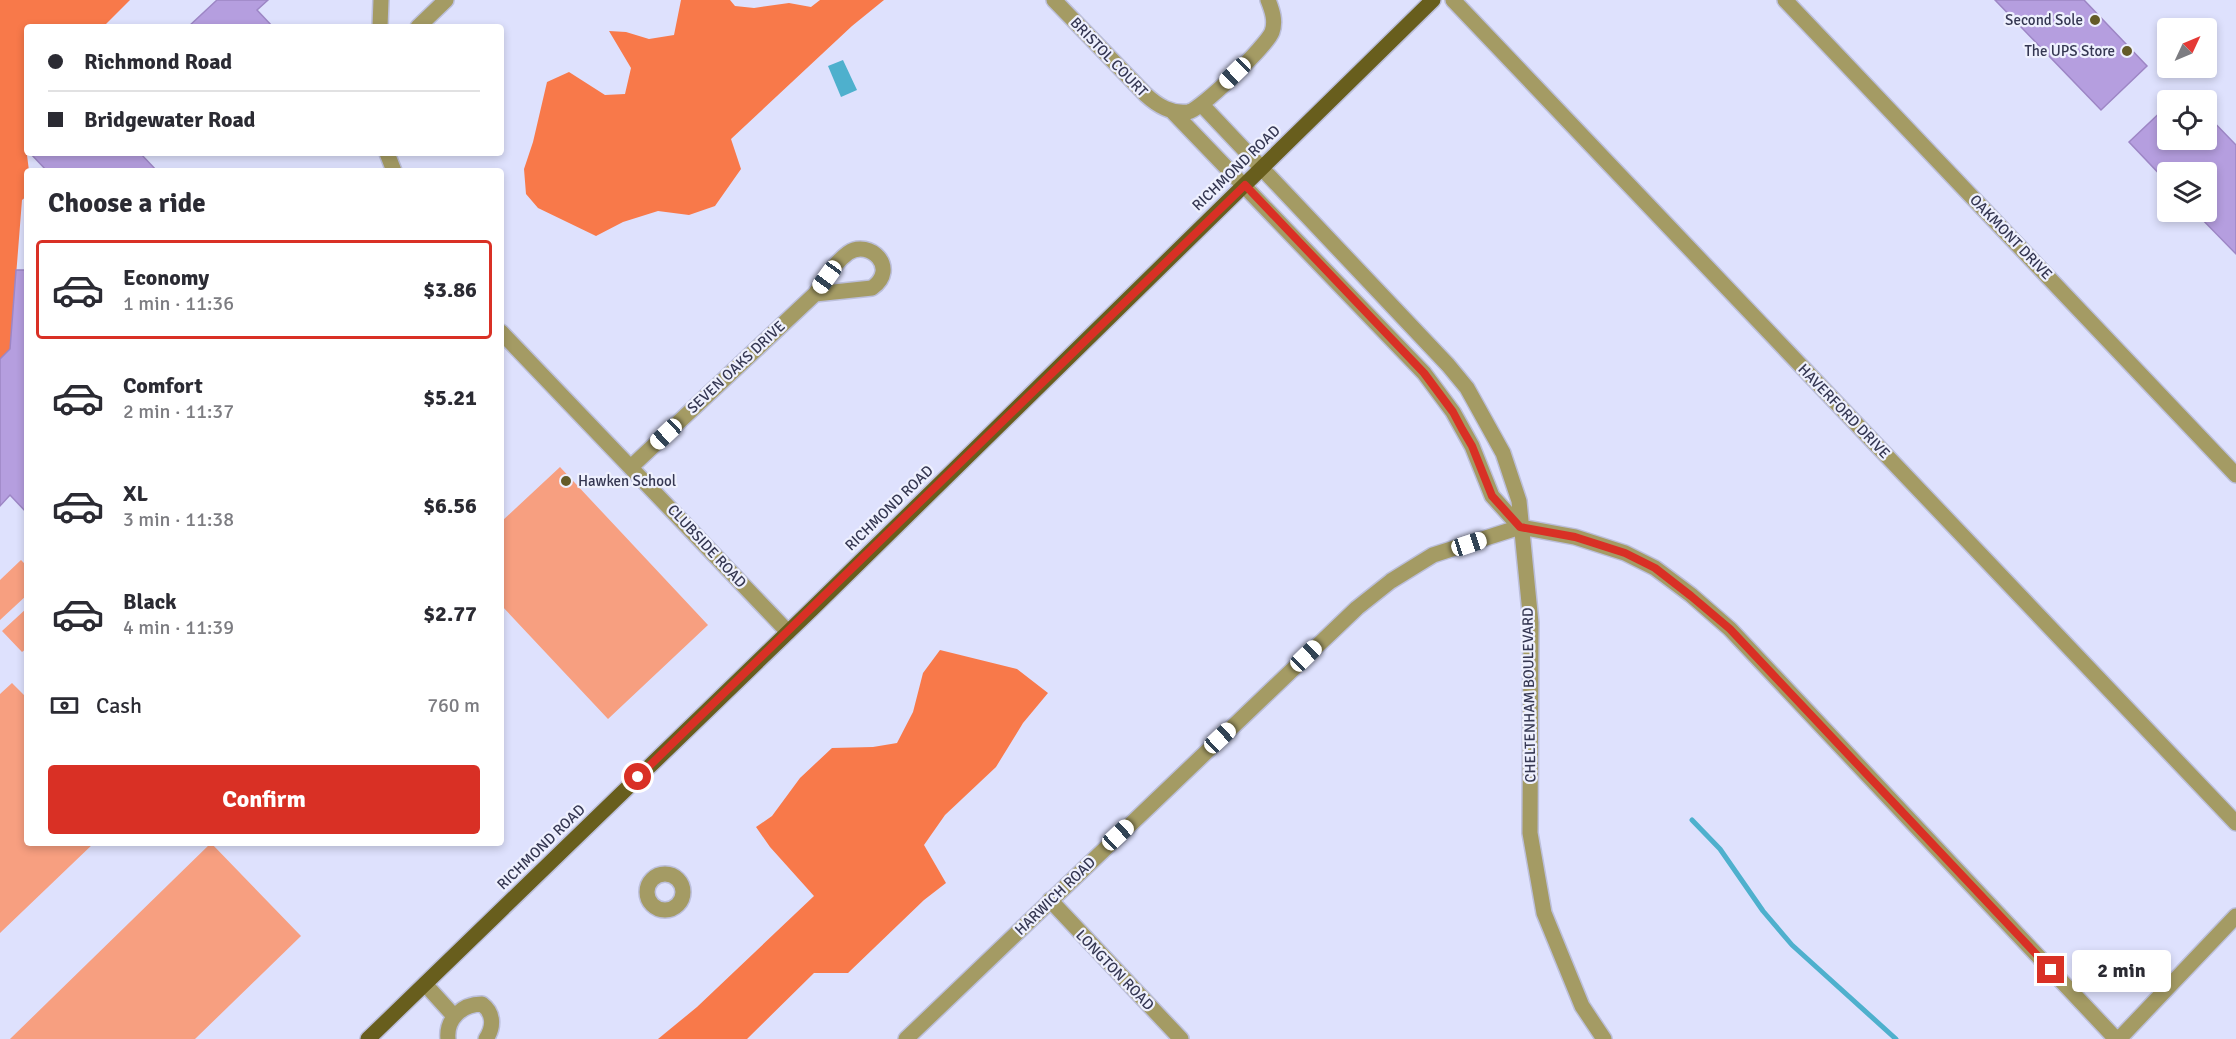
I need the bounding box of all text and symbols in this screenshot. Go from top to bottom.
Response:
place label: Second Sole [2005,11,2083,29]
marker: Second Sole [2088,13,2102,27]
street label: BRISTOL COURT [1067,14,1152,101]
north arrow [2157,18,2217,78]
map controls [2157,18,2217,222]
place label: The UPS Store [2024,42,2115,60]
marker: The UPS Store [2120,44,2134,58]
text: Richmond Road [84,48,232,75]
car [1216,54,1254,92]
button: locate [2157,90,2217,150]
text: Bridgewater Road [84,106,255,133]
street label: RICHMOND ROAD [1188,122,1284,214]
button: layers [2157,162,2217,222]
text: Choose a ride [48,187,206,220]
street label: OAKMONT DRIVE [1966,191,2056,283]
car [809,257,845,297]
icon: car [51,263,105,317]
text: Economy [123,264,209,291]
text: $3.86 [423,276,477,303]
text: 1 min · 11:36 [123,291,234,316]
street label: SEVEN OAKS DRIVE [683,317,789,417]
street label: HAVERFORD DRIVE [1794,360,1894,462]
icon: car [51,371,105,425]
text: Comfort [123,372,203,399]
text: $5.21 [423,384,477,411]
text: 2 min · 11:37 [123,399,234,424]
car [647,415,685,453]
street label: RICHMOND ROAD [841,462,937,554]
place label: Hawken School [578,472,676,490]
marker: Hawken School [559,474,573,488]
icon: car [51,479,105,533]
text: XL [123,480,148,507]
text: $6.56 [423,492,477,519]
street label: CLUBSIDE ROAD [664,501,750,591]
text: 3 min · 11:38 [123,507,234,532]
car [1449,530,1489,558]
icon: car [51,587,105,641]
text: Black [123,588,177,615]
text: $2.77 [423,600,477,627]
street label: CHELTENHAM BOULEVARD [1518,607,1540,783]
text: 4 min · 11:39 [123,615,234,640]
car [1287,637,1325,675]
icon: cash [48,689,81,722]
text: Cash [96,692,142,719]
text: 760 m [427,693,480,718]
car [1201,719,1239,757]
route start [624,763,651,790]
button: Confirm [48,765,480,834]
street label: RICHMOND ROAD [493,801,589,893]
car [1099,816,1137,854]
street label: HARWICH ROAD [1011,853,1099,939]
street label: LONGTON ROAD [1072,926,1158,1014]
callout: 2 min [2072,949,2171,991]
route end [2037,956,2064,983]
text: 2 min [2097,958,2146,983]

